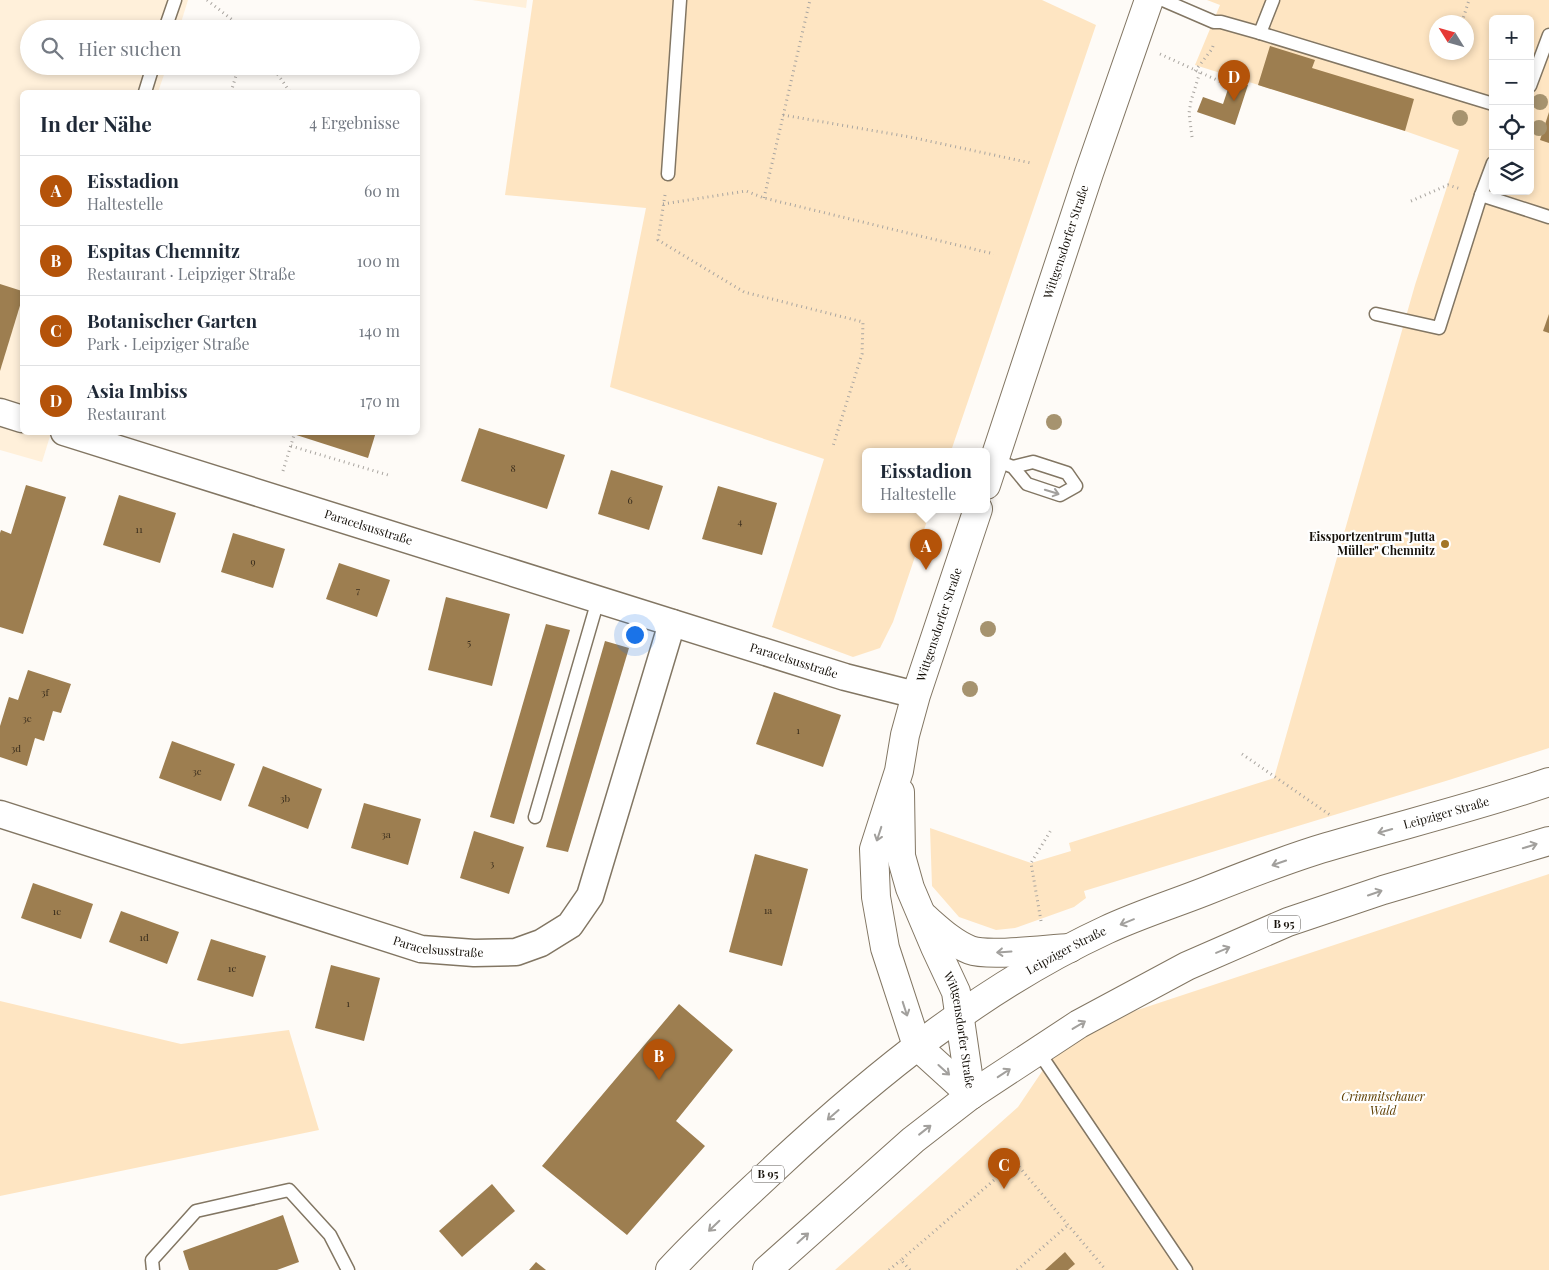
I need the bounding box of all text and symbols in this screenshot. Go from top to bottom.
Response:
north arrow [1429,15,1474,60]
map controls [1489,15,1534,195]
button: + [1489,15,1534,60]
search box [20,20,420,75]
icon: search [38,34,66,62]
text: Hier suchen [78,35,181,61]
pin: D [1218,60,1250,101]
button: − [1489,60,1534,105]
button: locate [1489,105,1534,150]
text: In der Nähe [40,109,152,137]
text: 4 Ergebnisse [309,112,400,133]
button: layers [1489,150,1534,195]
text: Eisstadion [87,167,179,193]
text: A [51,180,61,201]
text: 60 m [364,180,400,201]
street label: Wittgensdorfer Straße [1039,183,1092,301]
text: Haltestelle [87,193,163,214]
text: Espitas Chemnitz [87,237,240,263]
text: B [51,250,61,271]
text: 100 m [357,250,400,271]
text: Restaurant · Leipziger Straße [87,263,296,284]
text: Botanischer Garten [87,307,257,333]
text: C [50,320,62,341]
text: 140 m [358,320,400,341]
text: Park · Leipziger Straße [87,333,250,354]
text: Asia Imbiss [87,377,188,403]
text: D [50,390,62,411]
text: 170 m [360,390,400,411]
text: Restaurant [87,403,166,424]
popup [862,448,990,513]
text: Eisstadion [880,457,972,483]
house number: 8 [510,461,516,475]
text: Haltestelle [880,483,956,504]
one-way arrow [1043,488,1059,498]
house number: 6 [627,493,633,507]
street label: Paracelsusstraße [323,505,415,548]
house number: 4 [738,514,743,528]
house number: 11 [135,522,143,536]
place label: Eissportzentrum "Jutta Müller" Chemnitz [1309,528,1436,558]
pin: A [910,529,942,570]
marker: Eissportzentrum "Jutta Müller" Chemnitz [1439,538,1451,550]
house number: 9 [250,554,256,568]
street label: Wittgensdorfer Straße [912,565,965,684]
house number: 7 [356,583,360,597]
your location [622,622,648,648]
house number: 5 [467,635,471,649]
street label: Paracelsusstraße [748,639,840,681]
house number: 3f [41,685,50,699]
house number: 3e [22,711,32,725]
house number: 1 [796,723,800,737]
house number: 3d [11,741,21,755]
house number: 3c [192,764,202,778]
house number: 3b [280,791,290,805]
street label: Leipziger Straße [1401,792,1491,832]
one-way arrow [874,826,883,841]
one-way arrow [1377,826,1393,836]
house number: 3a [381,827,391,841]
one-way arrow [1522,841,1538,851]
house number: 3 [490,856,495,870]
one-way arrow [1272,859,1287,868]
one-way arrow [1367,888,1382,897]
house number: 1a [764,903,772,917]
house number: 1e [53,904,61,918]
road number: B 95 [1268,916,1300,932]
one-way arrow [1120,917,1135,927]
street label: Leipziger Straße [1023,922,1108,978]
house number: 1d [139,930,149,944]
street label: Paracelsusstraße [391,932,484,960]
one-way arrow [1215,945,1230,955]
one-way arrow [996,948,1012,957]
house number: 1c [228,961,236,975]
street label: Wittgensdorfer Straße [940,968,979,1089]
house number: 1 [346,996,350,1010]
one-way arrow [901,1000,910,1016]
one-way arrow [1071,1019,1085,1029]
pin: B [643,1039,675,1080]
one-way arrow [937,1065,950,1076]
one-way arrow [997,1068,1011,1078]
park label: Crimmitschauer Wald [1341,1088,1426,1118]
one-way arrow [827,1109,840,1120]
one-way arrow [918,1125,931,1136]
pin: C [988,1148,1020,1189]
road number: B 95 [752,1166,784,1182]
one-way arrow [708,1220,720,1232]
one-way arrow [797,1232,810,1243]

